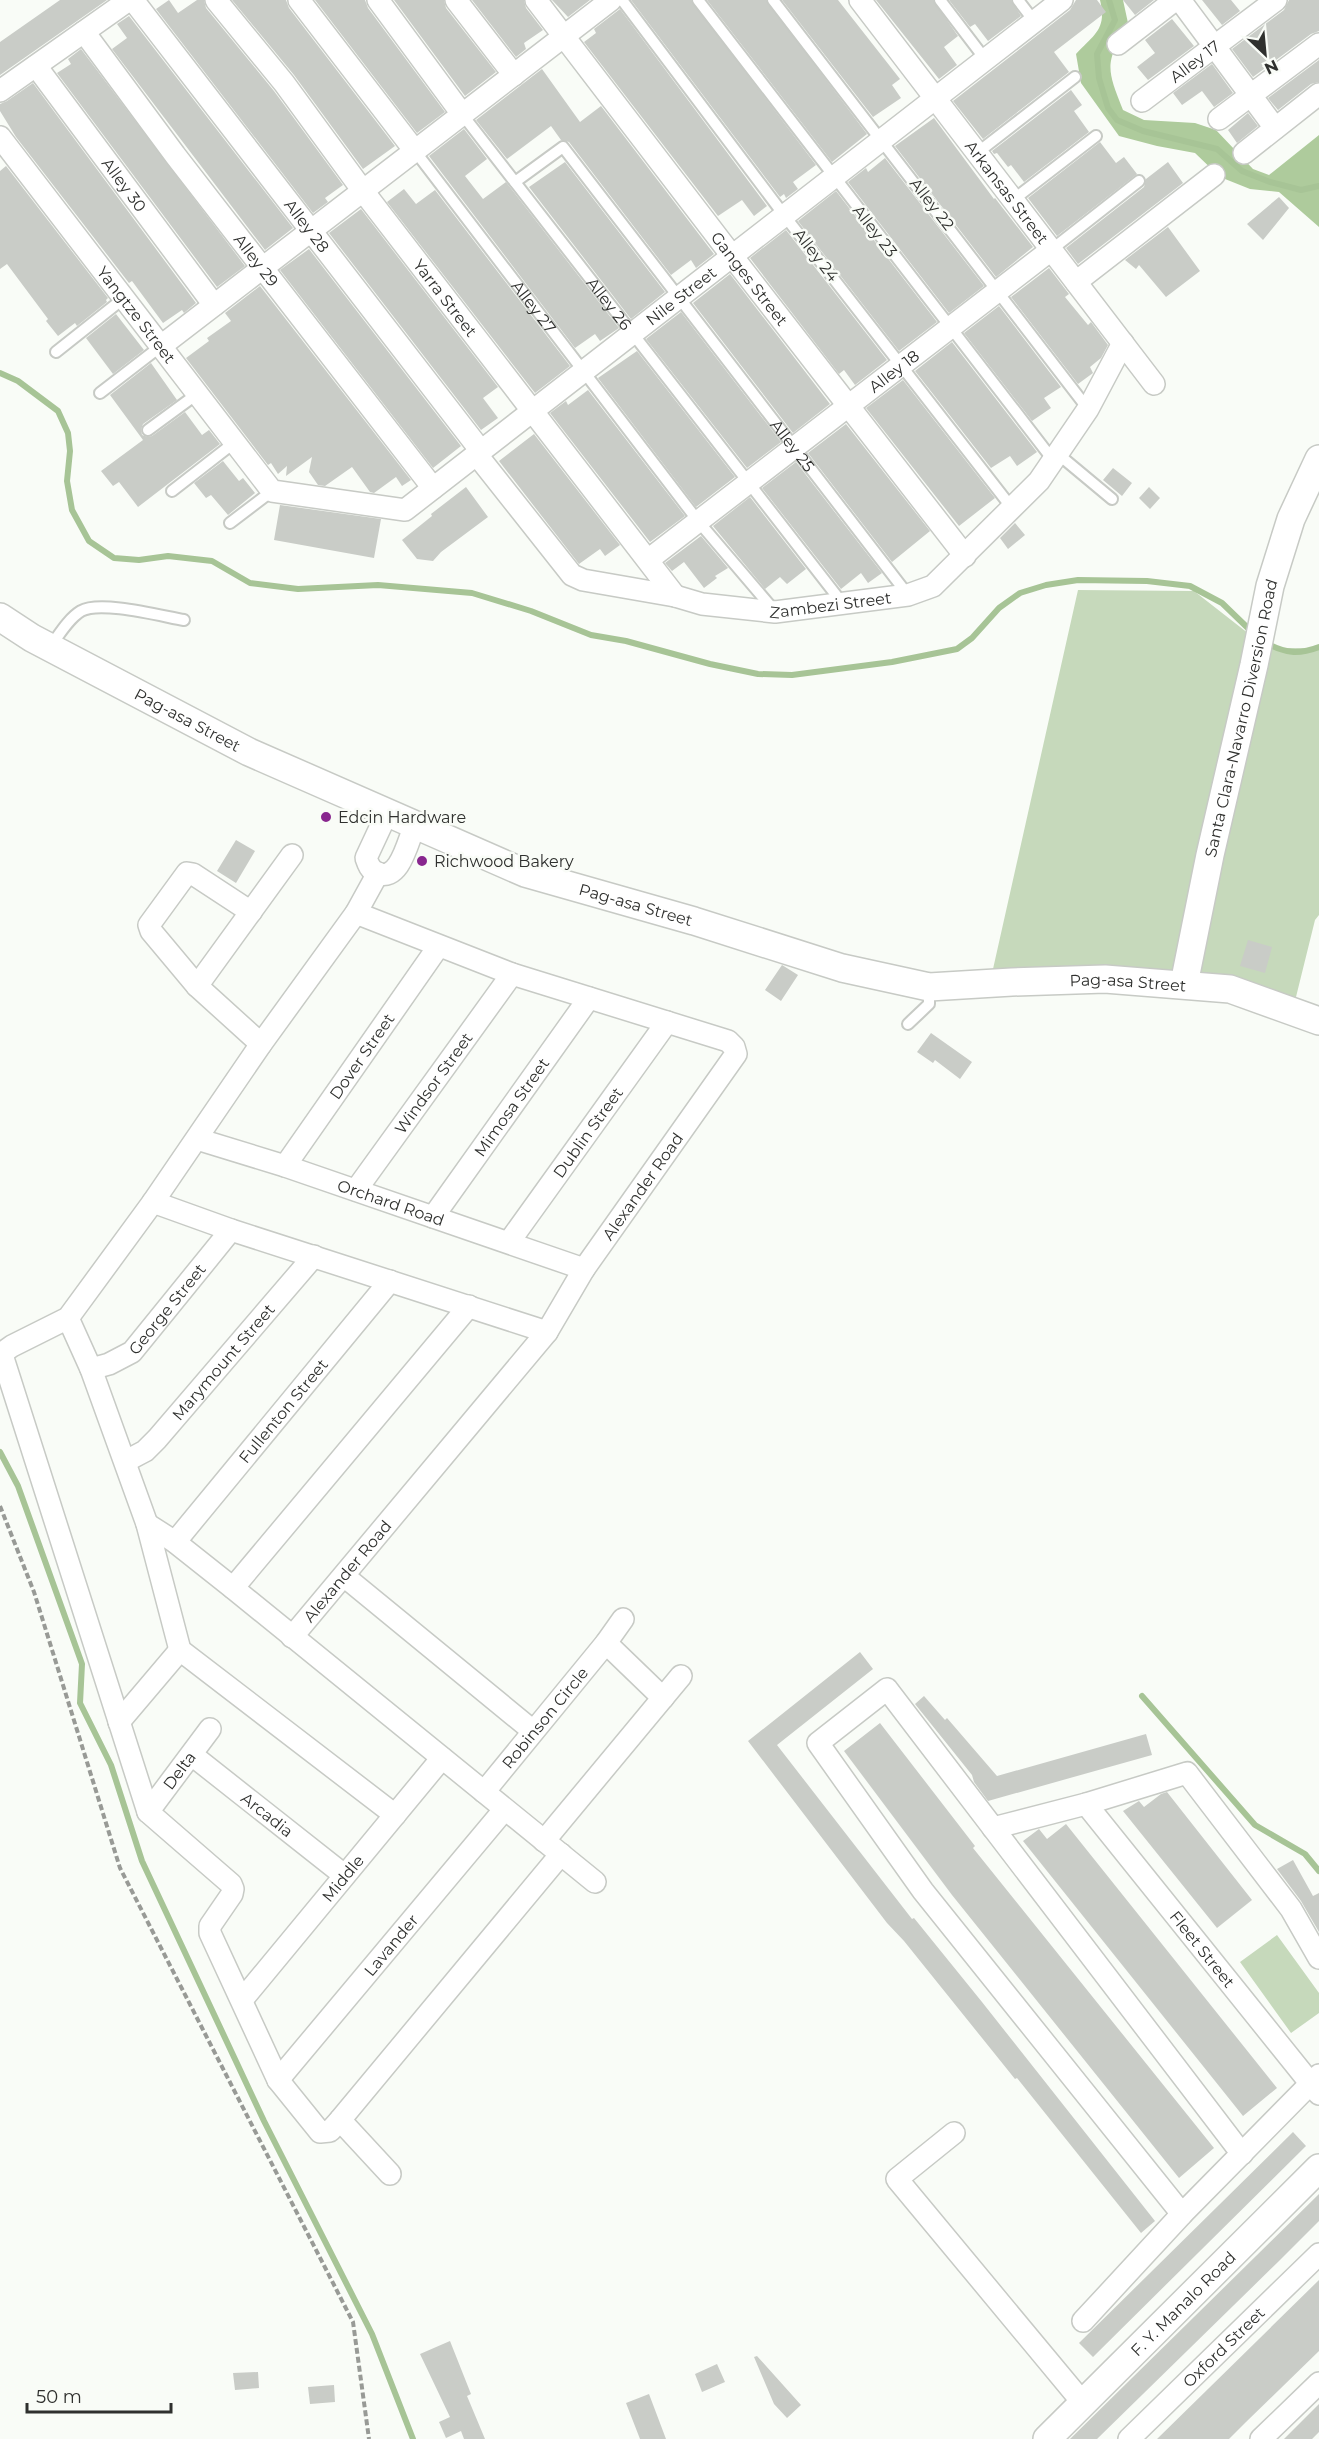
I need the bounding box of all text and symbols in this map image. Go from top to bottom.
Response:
north arrow [1235,24,1295,84]
street label: Alley 17 [1166,36,1223,86]
text: N [1261,56,1281,78]
street label: Arkansas Street [962,137,1053,248]
street label: Alley 30 [98,154,151,215]
street label: Alley 22 [906,174,958,234]
street label: Alley 28 [281,195,334,256]
street label: Alley 23 [849,201,901,261]
street label: Alley 24 [789,225,843,286]
street label: Ganges Street [707,228,792,330]
street label: Alley 29 [230,230,283,290]
street label: Yarra Street [410,255,481,341]
street label: Yangtze Street [93,262,180,367]
street label: Nile Street [642,262,720,329]
street label: Alley 26 [583,273,636,334]
street label: Alley 27 [508,277,560,337]
street label: Alley 18 [865,346,923,396]
street label: Alley 25 [767,416,819,475]
street label: Santa Clara-Navarro Diversion Road [1200,576,1281,859]
street label: Zambezi Street [769,588,893,622]
street label: Pag-asa Street [131,684,244,756]
place label: Edcin Hardware [338,808,466,827]
marker: Edcin Hardware [319,810,333,824]
place label: Richwood Bakery [434,852,574,871]
marker: Richwood Bakery [415,854,429,868]
street label: Pag-asa Street [577,879,695,930]
street label: Pag-asa Street [1069,969,1188,995]
street label: Dover Street [325,1009,398,1103]
street label: Windsor Street [390,1028,477,1137]
street label: Mimosa Street [470,1054,553,1160]
street label: Dublin Street [549,1083,627,1181]
street label: Alexander Road [598,1129,687,1244]
street label: Orchard Road [335,1175,447,1230]
street label: George Street [124,1259,210,1358]
street label: Marymount Street [168,1299,279,1424]
street label: Fullenton Street [235,1354,332,1467]
street label: Alexander Road [299,1516,395,1626]
street label: Robinson Circle [498,1663,592,1772]
street label: Delta [159,1748,200,1793]
street label: Arcadia [238,1788,297,1841]
street label: Middle [318,1851,368,1906]
street label: Fleet Street [1166,1907,1239,1992]
street label: Lavander [360,1910,422,1980]
street label: F. Y. Manalo Road [1127,2247,1239,2360]
street label: Oxford Street [1179,2303,1269,2391]
scale bar [27,2376,171,2414]
text: 50 m [36,2386,82,2408]

